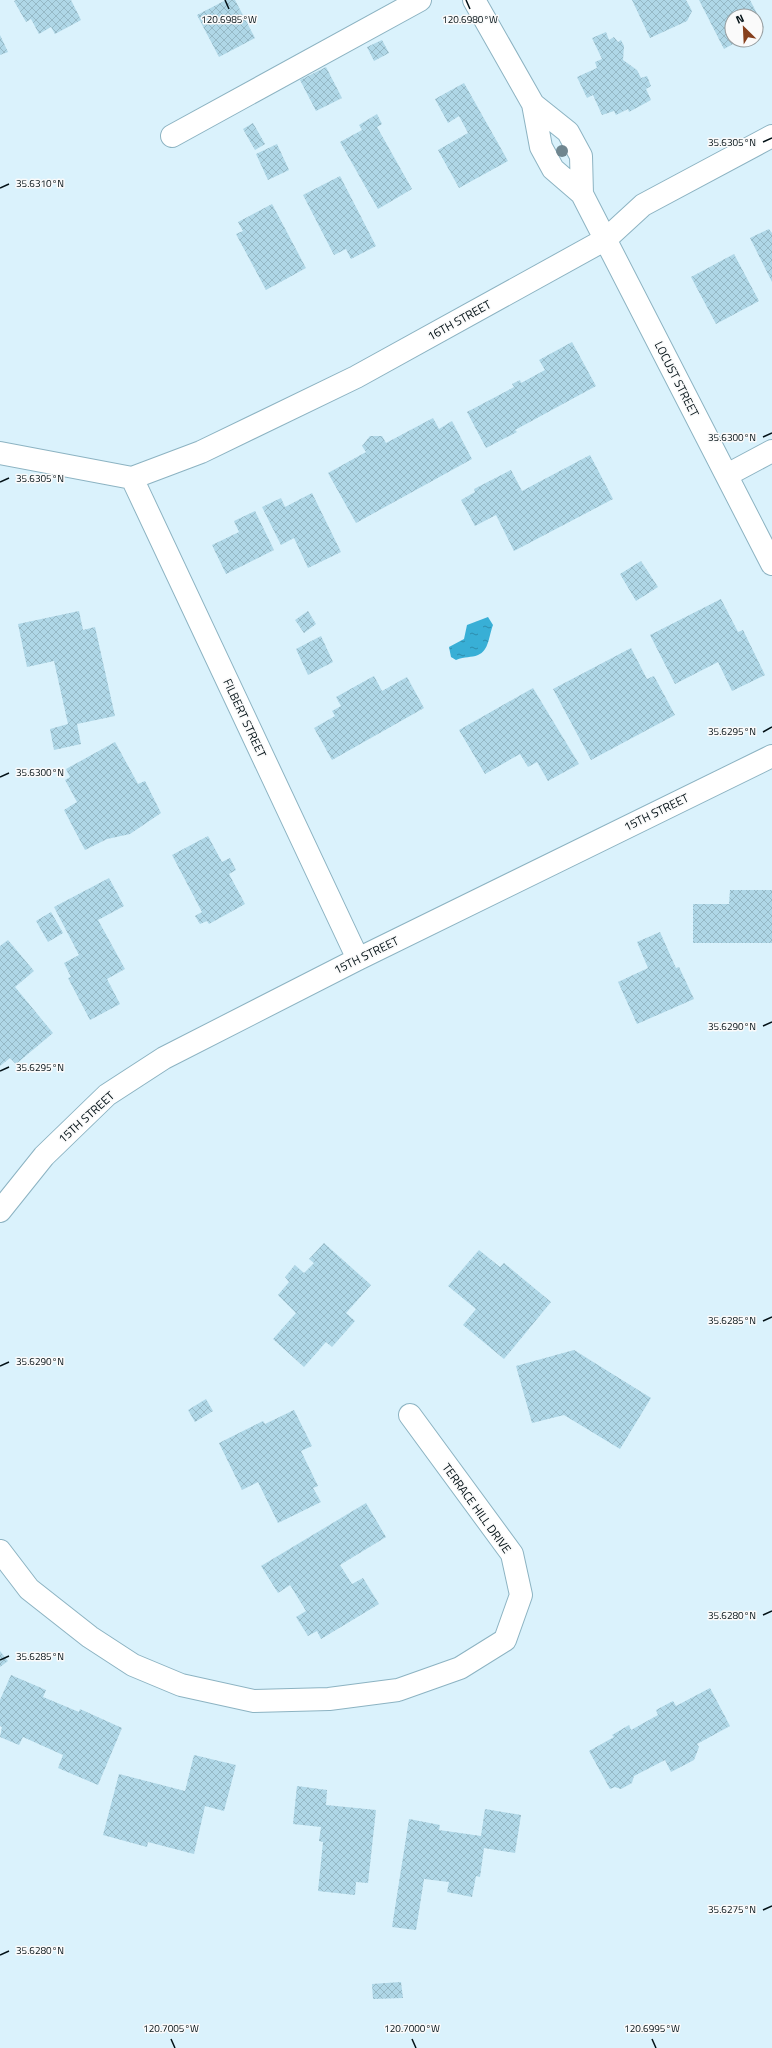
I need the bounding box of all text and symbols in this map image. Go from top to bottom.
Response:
north arrow [724,8,764,48]
text: N [733,10,747,28]
text: 120.6985°W [201,12,257,27]
text: 120.6980°W [442,12,498,27]
text: 35.6305°N [708,135,756,150]
text: 35.6310°N [16,176,64,191]
street label: 16TH STREET [424,294,495,345]
street label: LOCUST STREET [650,338,705,421]
text: 35.6300°N [708,430,756,445]
text: 35.6305°N [16,471,64,486]
street label: FILBERT STREET [218,675,272,761]
text: 35.6295°N [708,724,756,739]
text: 35.6300°N [16,765,64,780]
street label: 15TH STREET [620,788,692,836]
street label: 15TH STREET [330,931,402,979]
text: 35.6290°N [708,1019,756,1034]
text: 35.6295°N [16,1060,64,1075]
street label: 15TH STREET [54,1086,119,1148]
text: 35.6285°N [708,1313,756,1328]
text: 35.6290°N [16,1354,64,1369]
street label: TERRACE HILL DRIVE [438,1459,516,1557]
text: 35.6280°N [708,1608,756,1623]
text: 35.6285°N [16,1649,64,1664]
text: 35.6275°N [708,1902,756,1917]
text: 35.6280°N [16,1943,64,1958]
text: 120.7005°W [143,2021,199,2036]
text: 120.7000°W [384,2021,440,2036]
text: 120.6995°W [624,2021,680,2036]

